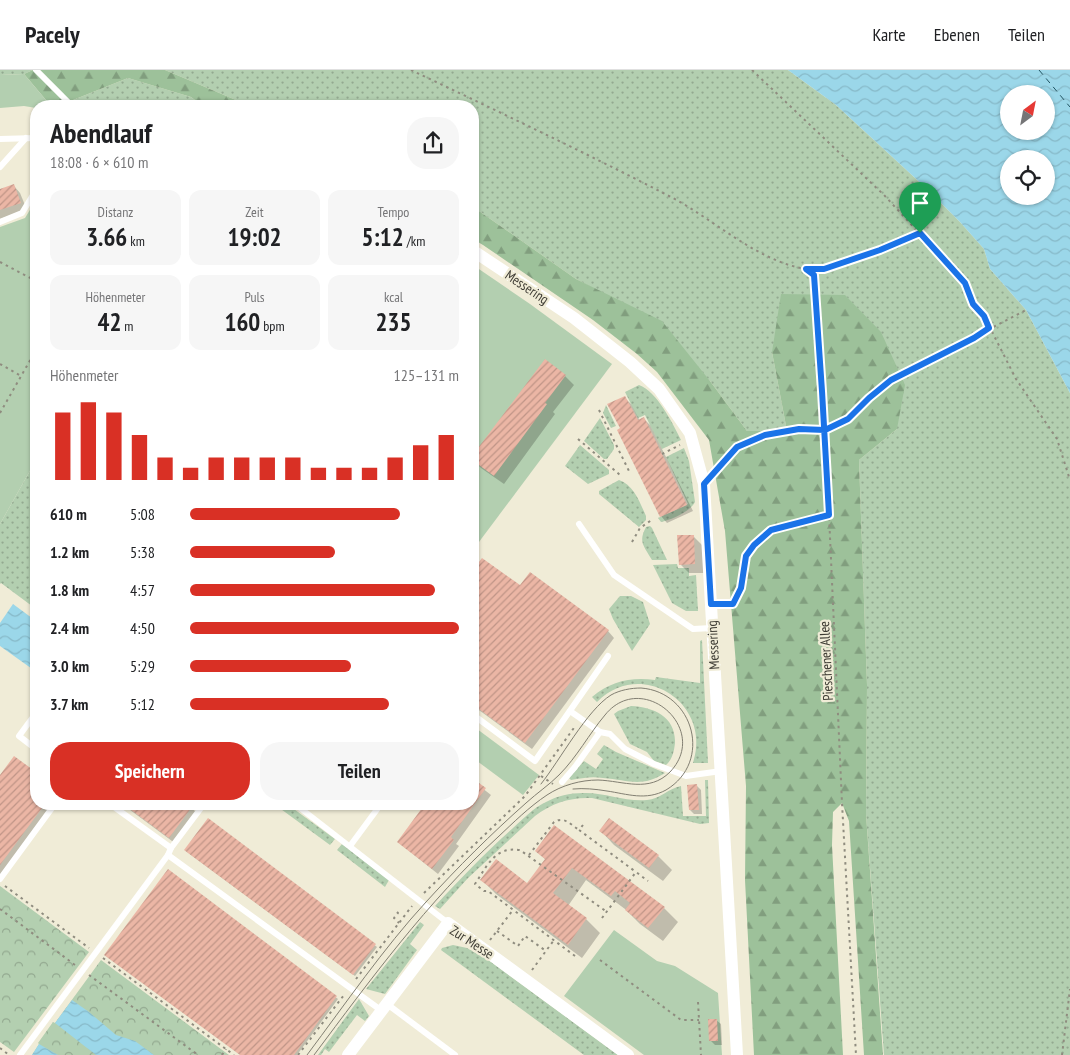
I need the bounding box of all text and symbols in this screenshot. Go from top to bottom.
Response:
text: Pacely [25,19,80,50]
text: Karte [872,23,906,46]
text: Ebenen [934,23,980,46]
text: Teilen [1008,23,1045,46]
north arrow [1000,85,1055,140]
map controls [1000,85,1055,205]
text: Abendlauf [50,114,152,151]
button: share [407,117,459,169]
button: locate [1000,150,1055,205]
text: 18:08 · 6 × 610 m [50,152,148,172]
pin [899,182,941,233]
icon: arrive [906,189,934,217]
text: Distanz [98,203,133,221]
text: Zeit [245,203,264,221]
text: Tempo [378,203,409,221]
text: 3.66 [86,221,127,253]
text: 19:02 [227,221,282,253]
text: 5:12 [362,221,404,253]
text: km [127,232,145,250]
text: /km [404,232,425,250]
street label: Messering [502,266,552,308]
text: Höhenmeter [86,288,145,306]
text: Puls [244,288,265,306]
text: kcal [384,288,403,306]
text: 42 [98,306,121,338]
text: 160 [224,306,260,338]
text: 235 [376,306,411,338]
text: m [121,317,134,335]
text: bpm [260,317,285,335]
text: Höhenmeter [50,365,118,385]
text: 125–131 m [394,365,459,385]
text: 610 m [50,504,87,524]
text: 5:08 [130,504,155,524]
text: 1.2 km [50,542,89,562]
text: 5:38 [130,542,155,562]
text: 1.8 km [50,580,89,600]
text: 4:57 [130,580,155,600]
text: 2.4 km [50,618,89,638]
text: 4:50 [130,618,155,638]
street label: Messering [703,620,723,670]
street label: Pieschener Allee [815,620,837,701]
text: 3.0 km [50,656,89,676]
text: 5:29 [130,656,155,676]
text: 3.7 km [50,694,88,714]
text: 5:12 [130,694,155,714]
button: Speichern [50,742,250,800]
button: Teilen [260,742,459,800]
street label: Zur Messe [447,921,498,963]

